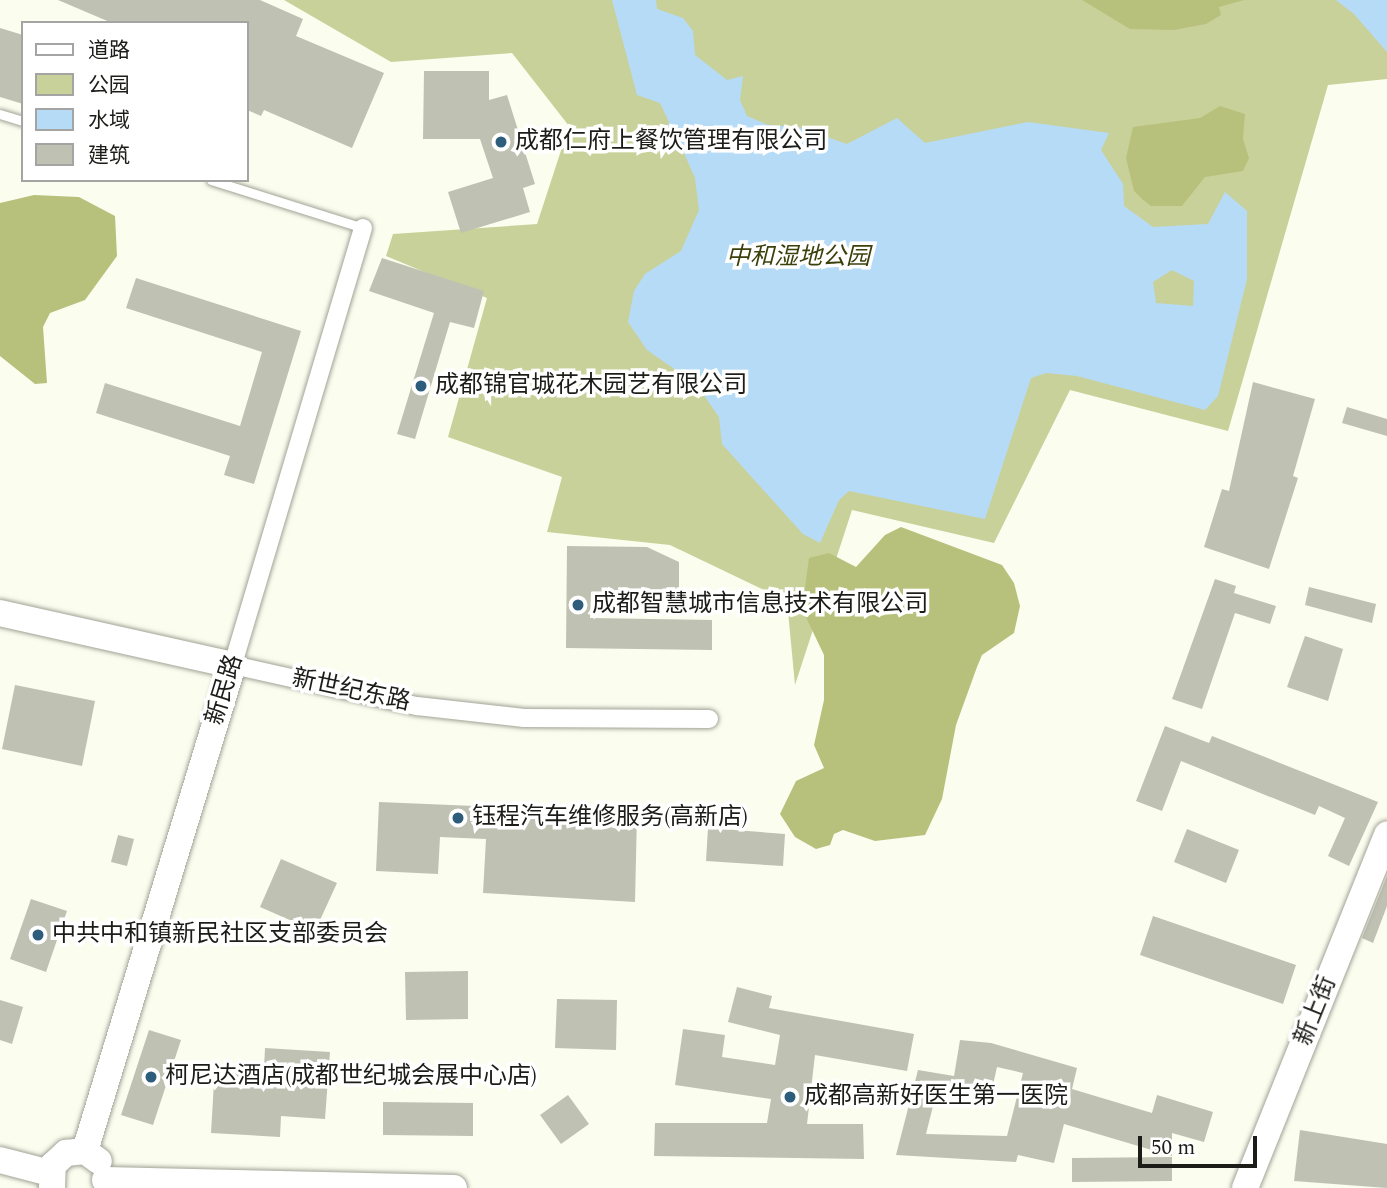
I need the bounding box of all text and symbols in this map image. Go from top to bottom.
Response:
legend [21,21,248,182]
text: 道路 [88,35,130,67]
text: 公园 [88,70,130,102]
text: 水域 [88,105,130,137]
place label: 成都仁府上餐饮管理有限公司 [515,128,827,156]
marker: 成都仁府上餐饮管理有限公司 [493,134,509,150]
text: 建筑 [88,140,130,172]
park label: 中和湿地公园 [726,244,870,272]
place label: 成都锦官城花木园艺有限公司 [435,372,747,400]
marker: 成都锦官城花木园艺有限公司 [413,378,429,394]
place label: 成都智慧城市信息技术有限公司 [592,591,928,619]
marker: 成都智慧城市信息技术有限公司 [570,597,586,613]
street label: 新民路 [201,651,249,729]
street label: 新世纪东路 [289,664,413,718]
place label: 钰程汽车维修服务(高新店) [472,804,748,832]
marker: 钰程汽车维修服务(高新店) [450,810,466,826]
place label: 中共中和镇新民社区支部委员会 [52,921,388,949]
marker: 中共中和镇新民社区支部委员会 [30,927,46,943]
street label: 新上街 [1289,972,1343,1050]
place label: 柯尼达酒店(成都世纪城会展中心店) [165,1063,537,1091]
marker: 柯尼达酒店(成都世纪城会展中心店) [143,1069,159,1085]
place label: 成都高新好医生第一医院 [804,1083,1068,1111]
marker: 成都高新好医生第一医院 [782,1089,798,1105]
scale bar [1142,1122,1261,1166]
text: 50 m [1151,1132,1195,1164]

